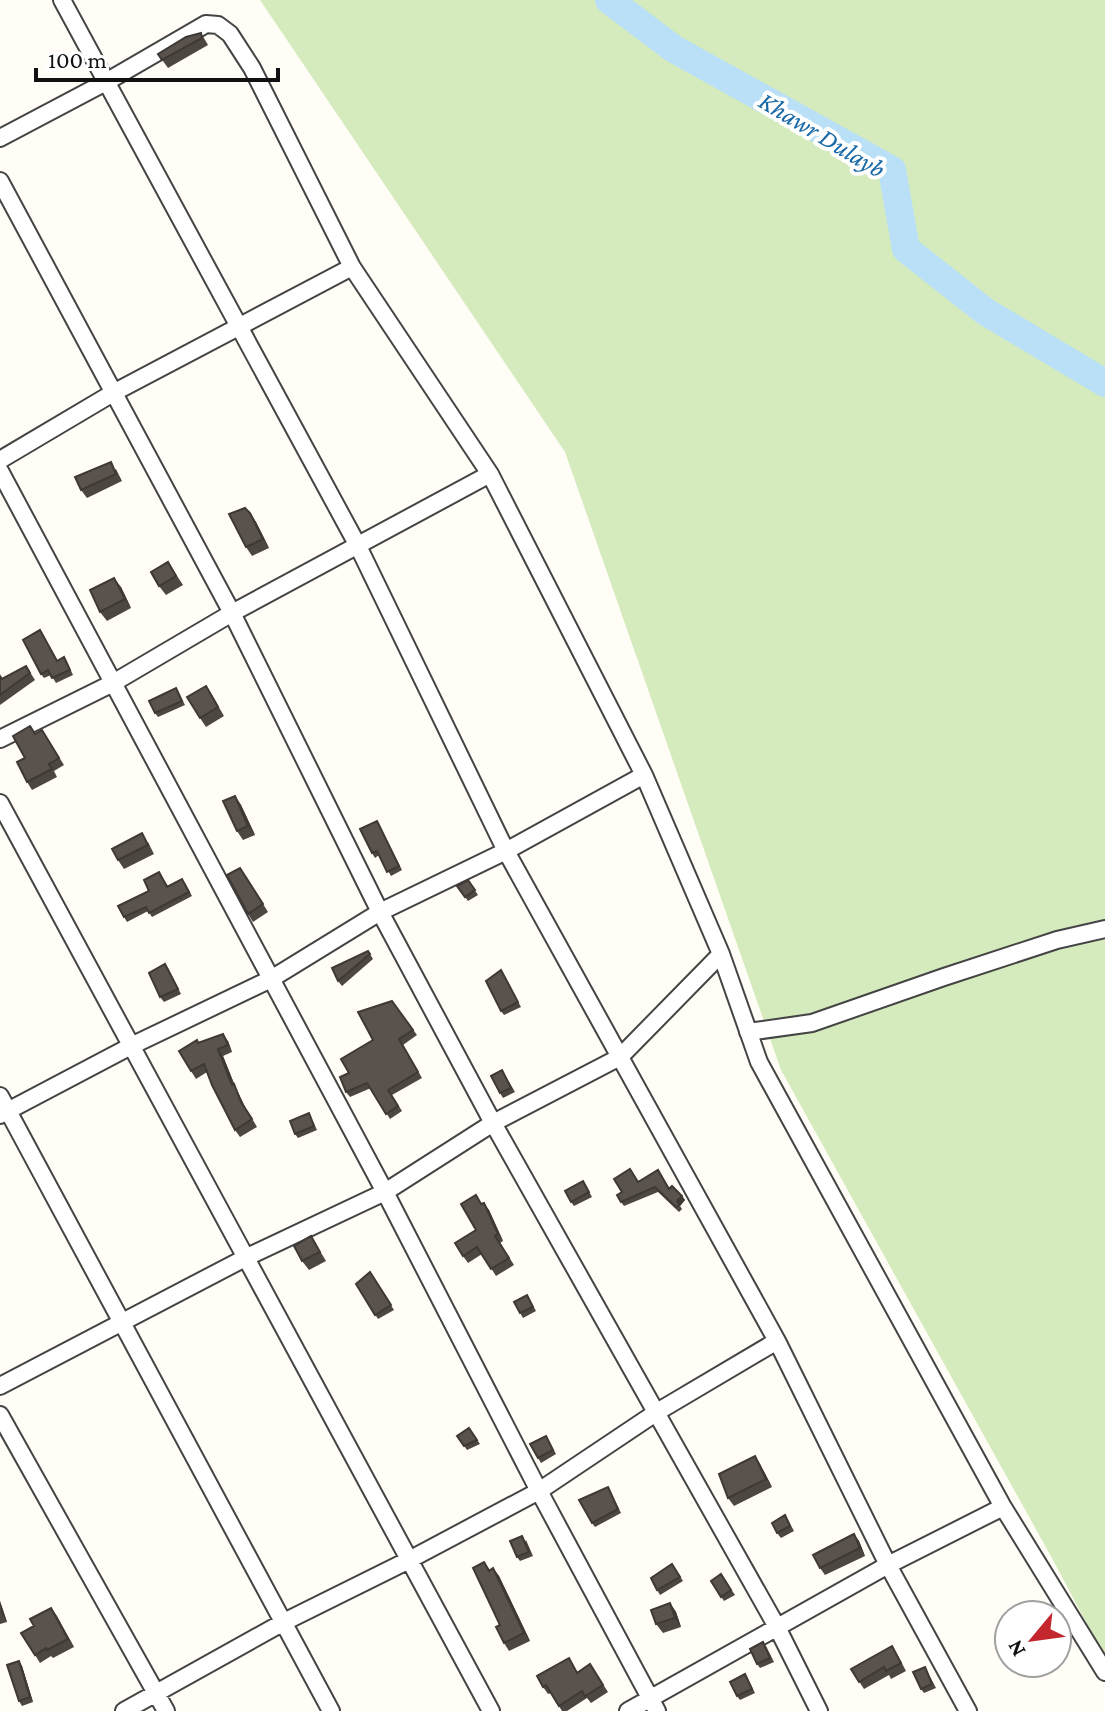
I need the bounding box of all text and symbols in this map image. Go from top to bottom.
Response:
scale bar [36,32,278,82]
text: 100 m [48,46,107,73]
water label: Khawr Dulayb [754,86,890,184]
north arrow [993,1599,1073,1679]
text: N [1001,1636,1031,1661]

